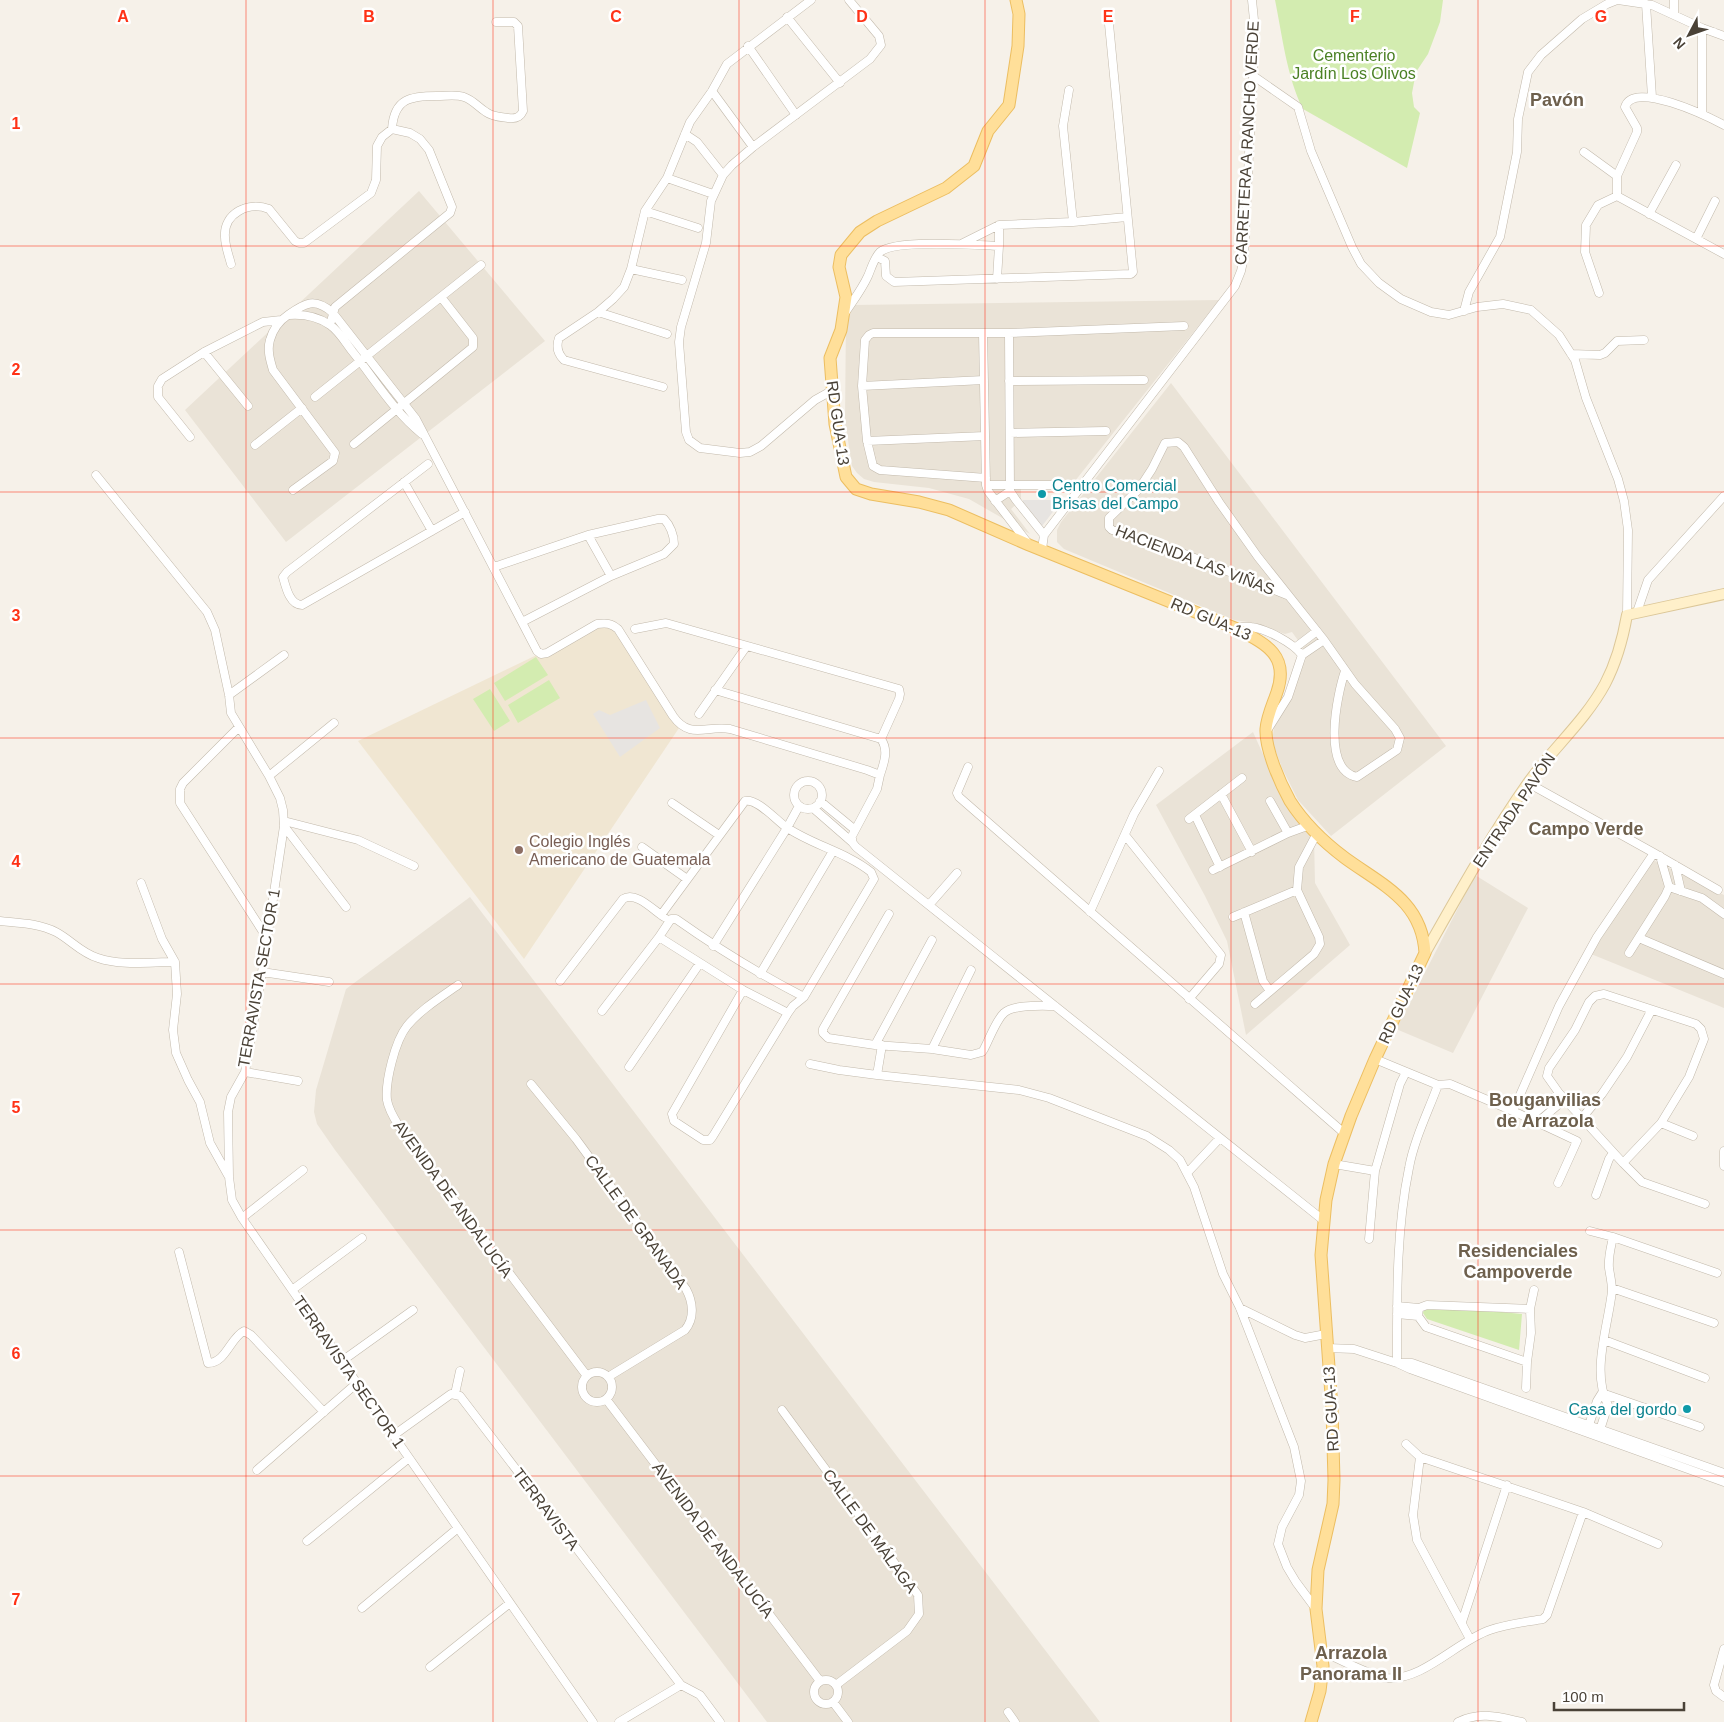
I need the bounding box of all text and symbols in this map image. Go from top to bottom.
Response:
text: A [117,8,129,25]
text: B [363,8,375,25]
text: C [610,8,622,25]
text: D [856,8,868,25]
text: E [1103,8,1114,25]
text: F [1350,8,1360,25]
text: G [1595,8,1607,25]
north arrow [1664,10,1714,60]
street label: CARRETERA A RANCHO VERDE [1232,20,1262,266]
text: N [1670,34,1689,53]
park label: Cementerio Jardín Los Olivos [1292,47,1416,82]
district label: Pavón [1530,90,1584,110]
text: 1 [12,115,21,132]
text: 2 [12,361,21,378]
street label: RD GUA-13 [824,380,852,467]
place label: Centro Comercial Brisas del Campo [1052,477,1178,512]
marker: Centro Comercial Brisas del Campo [1036,488,1048,500]
street label: HACIENDA LAS VIÑAS [1113,520,1278,598]
street label: RD GUA-13 [1168,594,1254,644]
text: 3 [12,607,21,624]
street label: ENTRADA PAVÓN [1469,749,1558,870]
district label: Campo Verde [1528,819,1644,839]
place label: Colegio Inglés Americano de Guatemala [529,833,711,868]
marker: Colegio Inglés Americano de Guatemala [513,844,525,856]
text: 4 [12,853,21,870]
street label: TERRAVISTA SECTOR 1 [235,887,283,1069]
street label: RD GUA-13 [1375,962,1427,1046]
district label: Bouganvilias de Arrazola [1489,1090,1601,1131]
text: 5 [12,1099,21,1116]
street label: AVENIDA DE ANDALUCÍA [390,1117,517,1281]
street label: CALLE DE GRANADA [582,1152,690,1292]
district label: Residenciales Campoverde [1458,1241,1578,1282]
street label: TERRAVISTA SECTOR 1 [290,1293,408,1451]
text: 6 [12,1345,21,1362]
street label: RD GUA-13 [1320,1366,1342,1452]
place label: Casa del gordo [1568,1401,1677,1418]
marker: Casa del gordo [1681,1403,1693,1415]
street label: AVENIDA DE ANDALUCÍA [649,1458,778,1621]
street label: TERRAVISTA [510,1465,582,1554]
street label: CALLE DE MÁLAGA [819,1465,922,1596]
text: 7 [12,1591,21,1608]
district label: Arrazola Panorama II [1300,1643,1402,1684]
scale bar [1554,1680,1684,1712]
text: 100 m [1562,1688,1604,1705]

